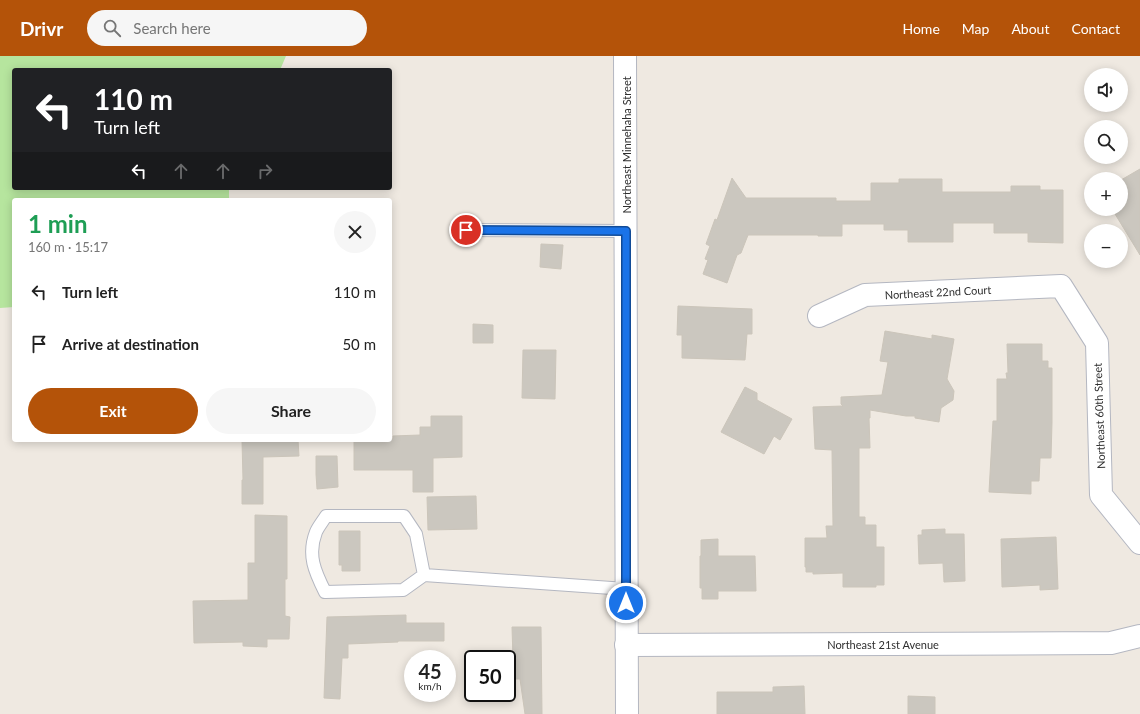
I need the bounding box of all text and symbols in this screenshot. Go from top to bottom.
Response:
search box [87,10,367,46]
text: Drivr [20,17,63,40]
icon: search [101,17,123,39]
text: Search here [133,19,211,37]
text: Home [902,20,940,37]
text: Map [962,20,989,37]
text: About [1011,20,1049,37]
text: Contact [1071,20,1120,37]
map controls [1084,68,1128,268]
button: sound [1084,68,1128,112]
street label: Northeast Minnehaha Street [620,76,633,214]
text: 110 m [94,82,173,116]
icon: left [28,84,80,136]
text: Turn left [94,116,160,138]
button: search [1084,120,1128,164]
icon: left [128,160,150,182]
icon: ahead [170,160,192,182]
icon: ahead [212,160,234,182]
icon: right [254,160,276,182]
button: + [1084,172,1128,216]
text: 1 min [28,209,88,238]
button: close [334,211,376,253]
pin [449,213,483,247]
icon: arrive [455,219,477,241]
button: − [1084,224,1128,268]
text: 160 m · 15:17 [28,239,108,255]
icon: left [28,281,50,303]
text: Turn left [62,283,118,301]
text: 110 m [334,283,376,301]
street label: Northeast 22nd Court [884,283,992,301]
icon: arrive [28,333,50,355]
text: Arrive at destination [62,335,199,353]
text: 50 m [342,335,376,353]
street label: Northeast 60th Street [1091,363,1107,469]
button: Exit [28,388,198,434]
button: Share [206,388,376,434]
position arrow [605,582,647,624]
street label: Northeast 21st Avenue [827,638,939,651]
speed limit sign: 50 [464,650,516,702]
text: 45 [418,659,442,683]
text: km/h [418,680,442,692]

